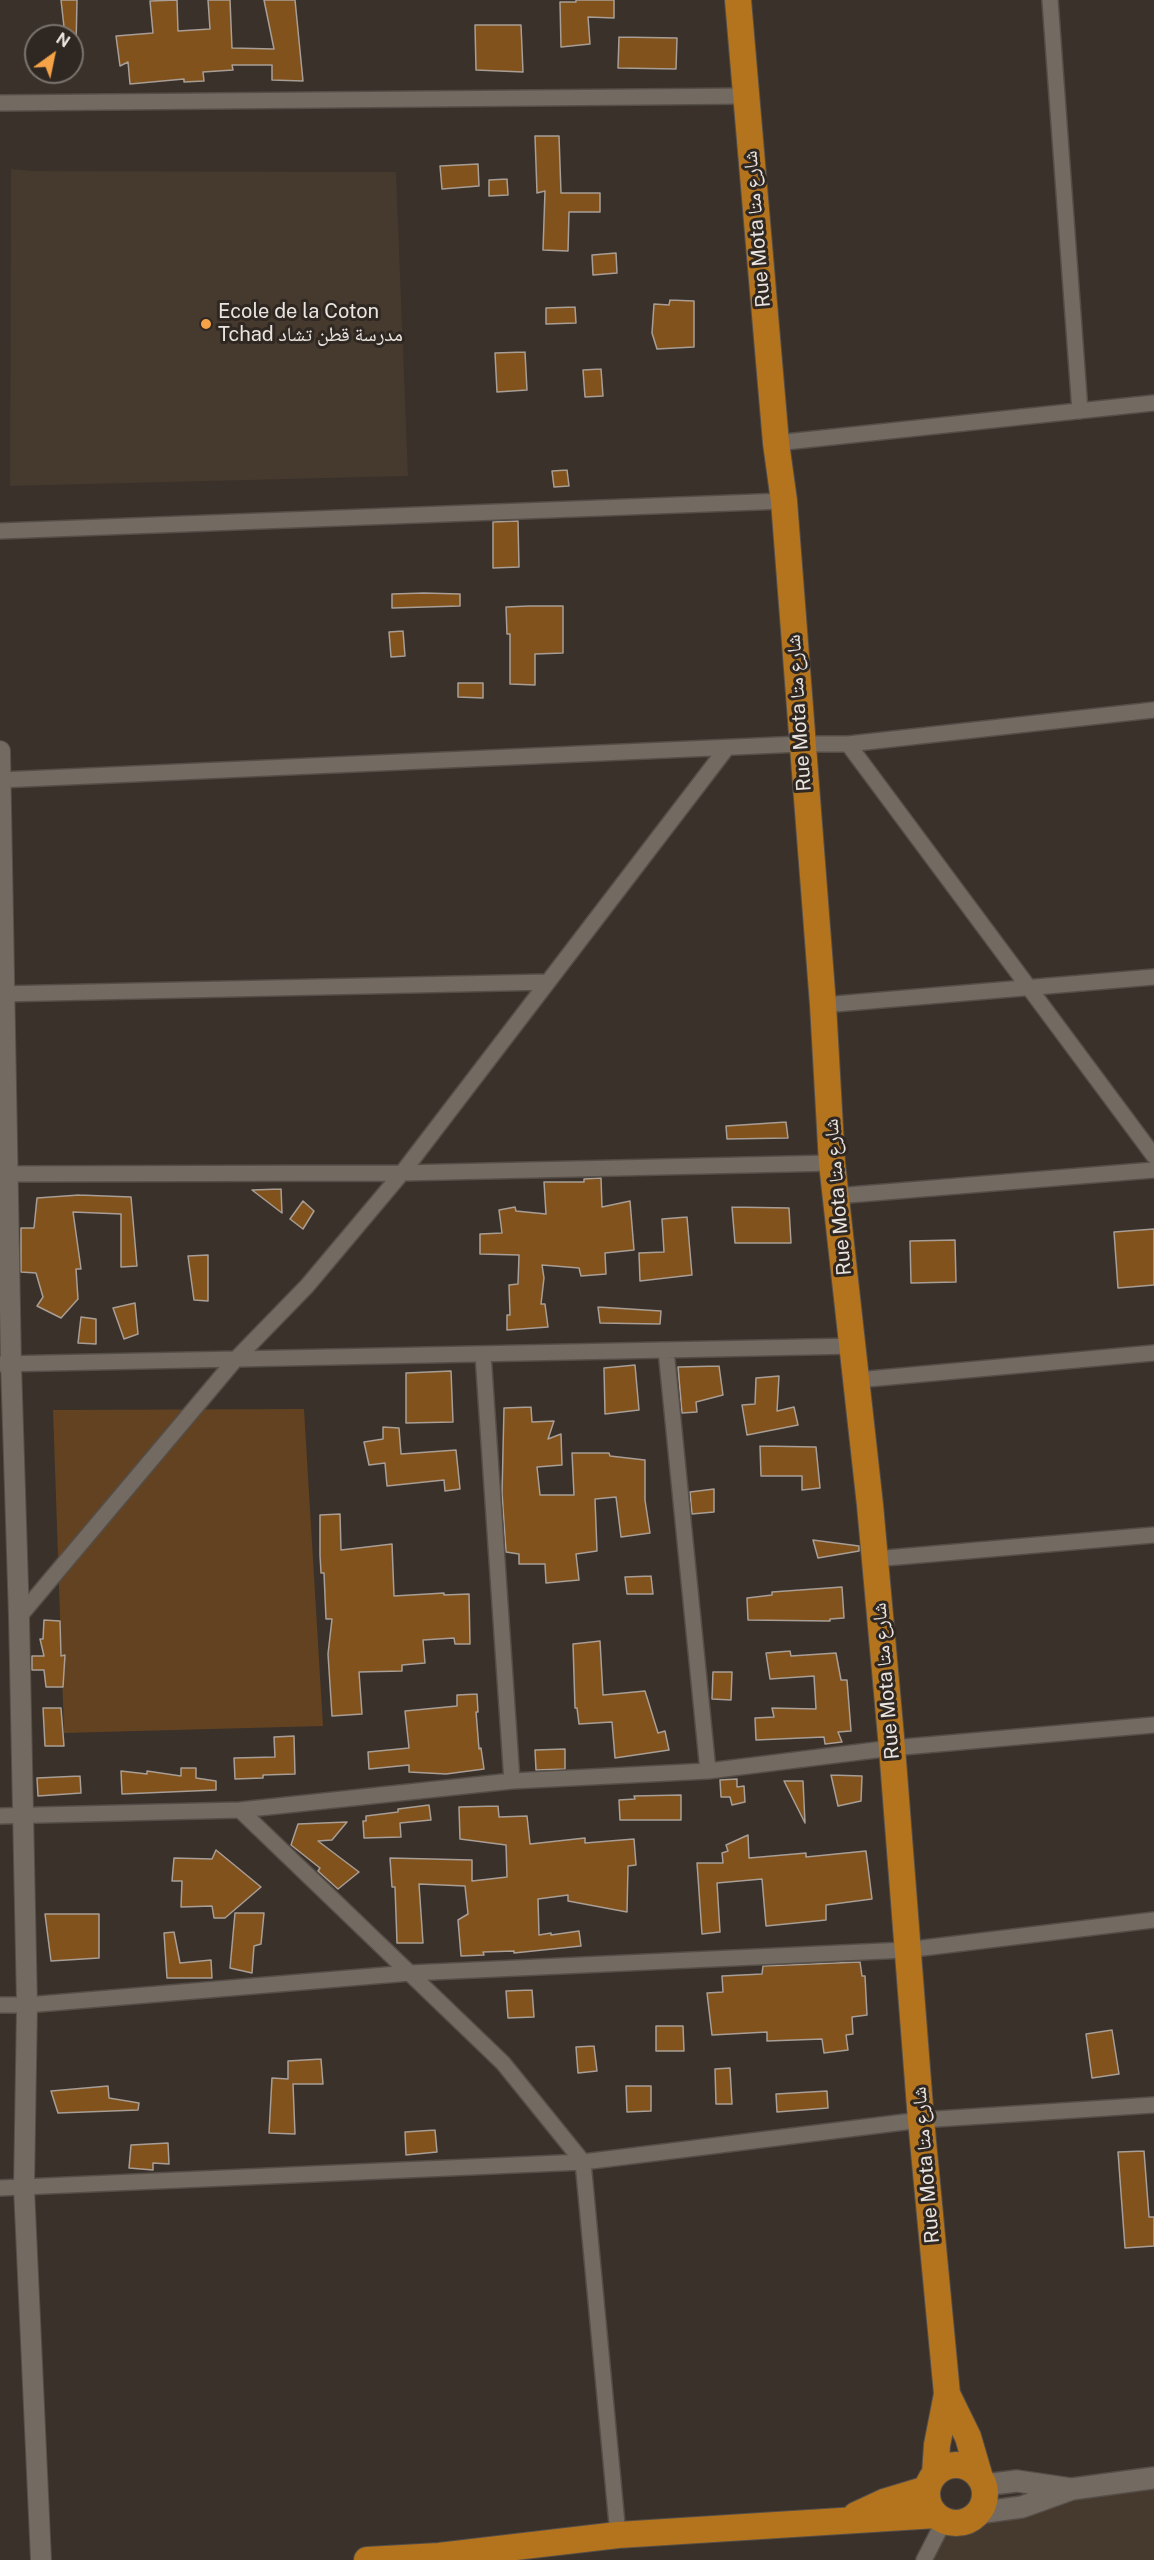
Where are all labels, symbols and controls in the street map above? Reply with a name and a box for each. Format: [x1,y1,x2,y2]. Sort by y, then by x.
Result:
north arrow [24,24,84,84]
text: N [53,29,73,52]
street label: Rue Mota شارع متا [738,150,776,308]
place label: Ecole de la Coton Tchad مدرسة قطن تشاد [218,300,403,347]
marker: Ecole de la Coton Tchad مدرسة قطن تشاد [199,317,213,331]
street label: Rue Mota شارع متا [782,634,816,792]
street label: Rue Mota شارع متا [819,1118,857,1276]
street label: Rue Mota شارع متا [867,1602,905,1760]
street label: Rue Mota شارع متا [907,2086,945,2244]

